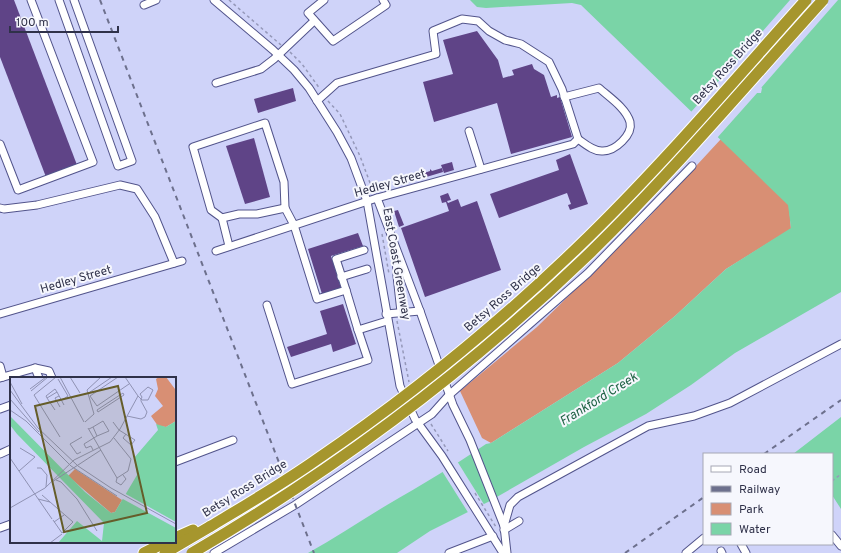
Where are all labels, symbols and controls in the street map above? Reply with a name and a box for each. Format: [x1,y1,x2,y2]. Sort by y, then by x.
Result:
scale bar [10,8,118,34]
text: 100 m [16,15,49,31]
street label: Betsy Ross Bridge [690,26,766,108]
street label: Hedley Street [353,166,427,202]
street label: East Coast Greenway [378,207,414,321]
street label: Betsy Ross Bridge [461,260,545,336]
street label: Hedley Street [39,262,113,298]
water label: Frankford Creek [557,369,641,430]
inset map [10,377,176,543]
legend [703,453,833,545]
street label: Betsy Ross Bridge [200,456,290,522]
text: Road [739,462,767,478]
text: Railway [739,482,780,498]
text: Park [739,502,764,518]
text: Water [739,522,771,538]

